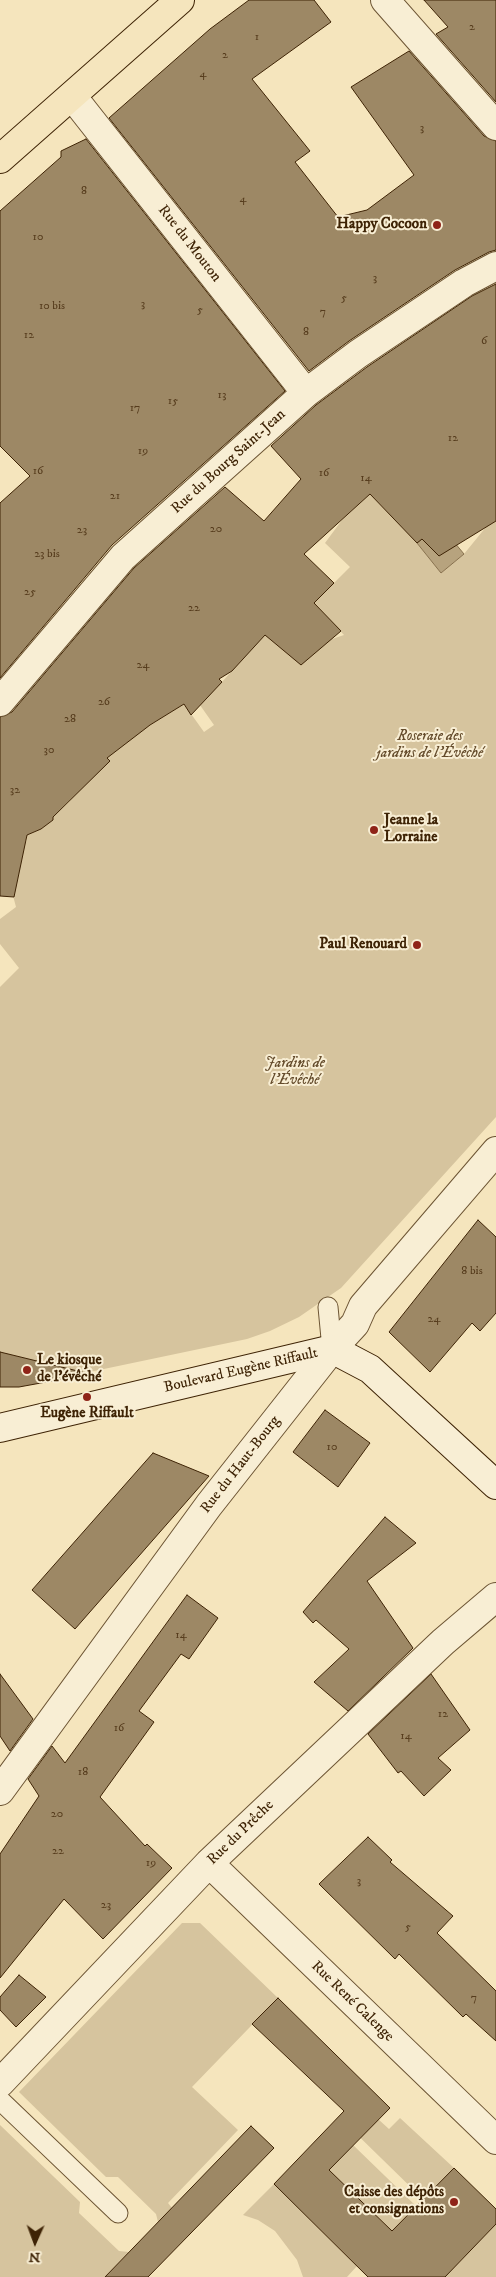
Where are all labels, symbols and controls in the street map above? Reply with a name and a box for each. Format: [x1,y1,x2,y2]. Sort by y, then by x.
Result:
house number: 2 [469,21,475,35]
house number: 1 [255,31,259,45]
house number: 2 [222,49,228,63]
house number: 4 [200,68,206,82]
house number: 3 [420,122,424,136]
house number: 8 [81,185,87,199]
house number: 4 [240,193,246,207]
street label: Rue du Mouton [153,202,225,286]
place label: Happy Cocoon [336,216,427,234]
marker: Happy Cocoon [431,219,443,231]
house number: 10 [33,231,43,245]
house number: 3 [373,272,377,286]
house number: 5 [341,292,347,306]
house number: 3 [141,298,145,312]
house number: 10 bis [39,300,65,314]
house number: 5 [197,304,203,318]
house number: 7 [320,306,326,320]
house number: 8 [303,326,309,340]
house number: 12 [24,329,34,343]
house number: 6 [481,335,487,349]
house number: 13 [218,389,226,403]
house number: 15 [168,395,178,409]
house number: 17 [130,402,140,416]
street label: Rue du Bourg Saint-Jean [168,406,290,518]
house number: 12 [448,432,458,446]
house number: 19 [138,445,148,459]
house number: 16 [33,465,43,479]
house number: 16 [319,467,329,481]
house number: 14 [360,472,372,486]
house number: 21 [110,490,120,504]
house number: 20 [210,523,222,537]
house number: 23 [77,524,87,538]
house number: 23 bis [34,548,60,562]
house number: 25 [24,586,36,600]
house number: 22 [188,602,200,616]
house number: 24 [137,659,149,673]
house number: 26 [98,696,110,710]
house number: 28 [64,713,76,727]
park label: Roseraie des jardins de l’Évêché [377,728,483,763]
house number: 30 [44,744,54,758]
house number: 32 [10,784,20,798]
place label: Jeanne la Lorraine [384,812,438,847]
marker: Jeanne la Lorraine [368,824,380,836]
place label: Paul Renouard [319,936,407,954]
marker: Paul Renouard [411,939,423,951]
park label: Jardins de l’Évêché [265,1055,325,1090]
house number: 8 bis [461,1265,483,1279]
house number: 24 [428,1313,440,1327]
street label: Boulevard Eugène Riffault [162,1345,320,1397]
place label: Le kiosque de l'évêché [37,1352,102,1387]
marker: Le kiosque de l'évêché [21,1364,33,1376]
marker: Eugène Riffault [81,1391,93,1403]
place label: Eugène Riffault [40,1405,134,1423]
street label: Rue du Haut-Bourg [197,1413,285,1517]
house number: 10 [327,1441,337,1455]
house number: 14 [175,1629,187,1643]
house number: 12 [438,1708,448,1722]
house number: 16 [114,1722,124,1736]
house number: 14 [400,1730,412,1744]
house number: 18 [78,1766,88,1780]
street label: Rue du Prêche [204,1797,278,1869]
house number: 20 [51,1808,63,1822]
house number: 22 [52,1845,64,1859]
house number: 19 [146,1857,156,1871]
house number: 3 [357,1875,361,1889]
house number: 23 [101,1899,111,1913]
house number: 5 [405,1921,411,1935]
street label: Rue René Calenge [307,1958,397,2046]
house number: 7 [471,1992,477,2006]
place label: Caisse des dépôts et consignations [344,2184,444,2219]
marker: Caisse des dépôts et consignations [448,2196,460,2208]
north arrow [10,2217,60,2267]
text: N [28,2248,41,2266]

